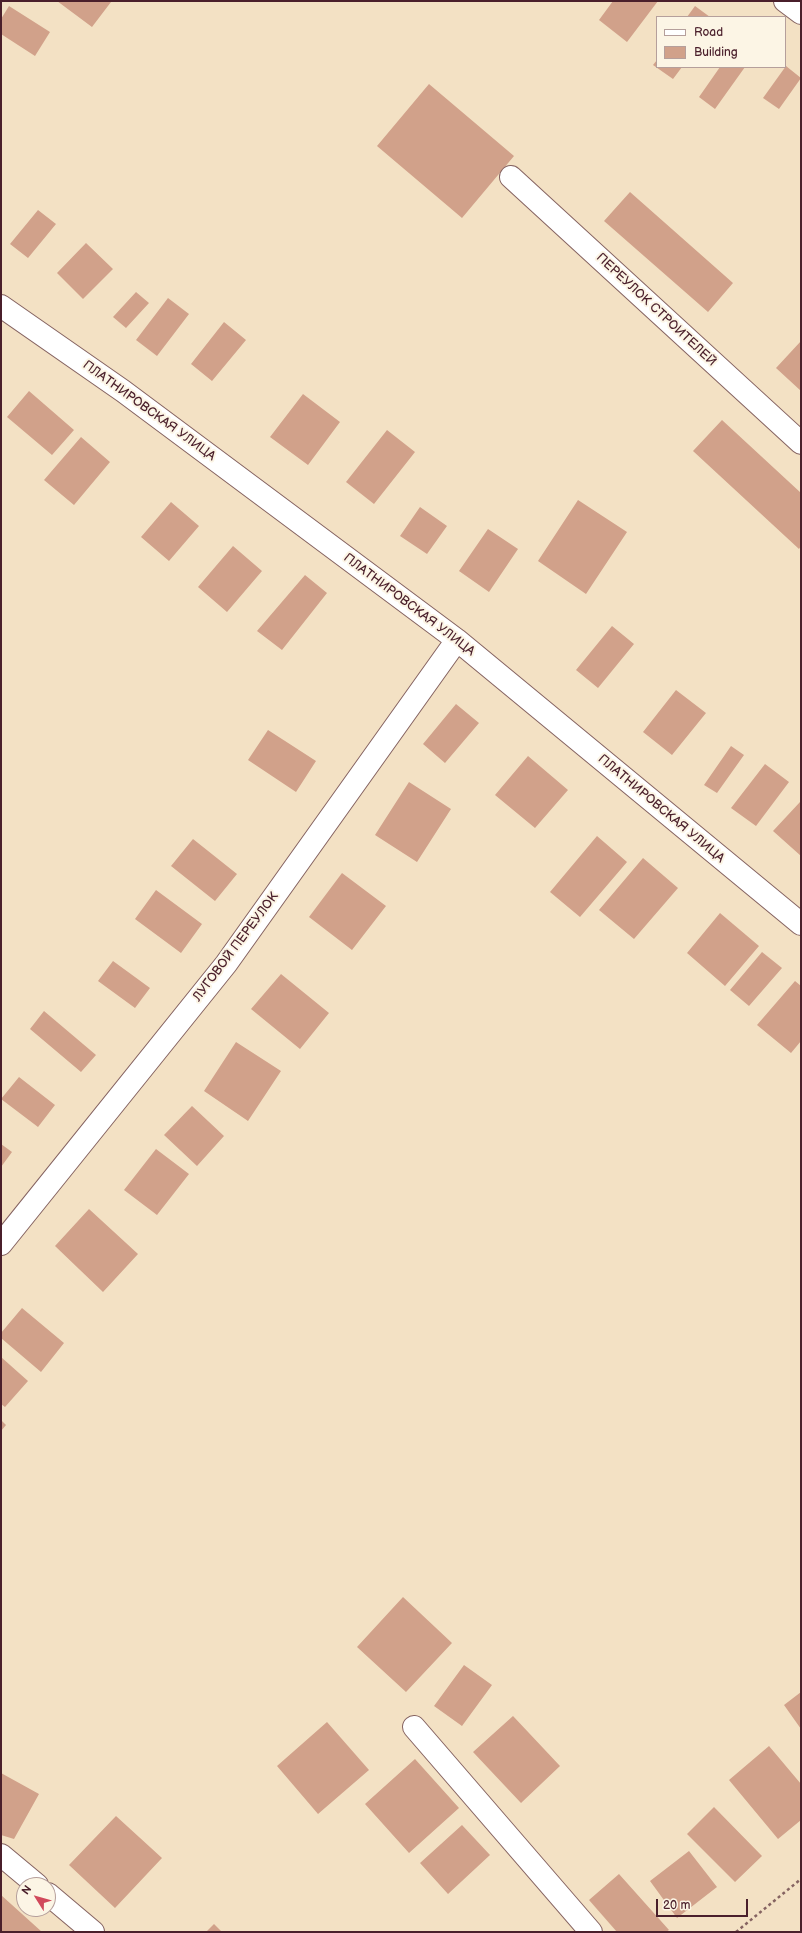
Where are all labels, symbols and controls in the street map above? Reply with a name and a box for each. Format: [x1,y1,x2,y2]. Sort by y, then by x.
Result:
legend [656,16,786,68]
text: Road [694,25,723,40]
text: Building [694,45,738,60]
street label: ПЕРЕУЛОК СТРОИТЕЛЕЙ [593,250,719,370]
street label: ПЛАТНИРОВСКАЯ УЛИЦА [80,358,218,464]
street label: ПЛАТНИРОВСКАЯ УЛИЦА [340,550,478,660]
street label: ПЛАТНИРОВСКАЯ УЛИЦА [595,751,727,867]
street label: ЛУГОВОЙ ПЕРЕУЛОК [190,889,282,1005]
north arrow [16,1877,56,1917]
text: N [19,1883,34,1897]
scale bar [658,1891,750,1917]
text: 20 m [663,1898,690,1913]

